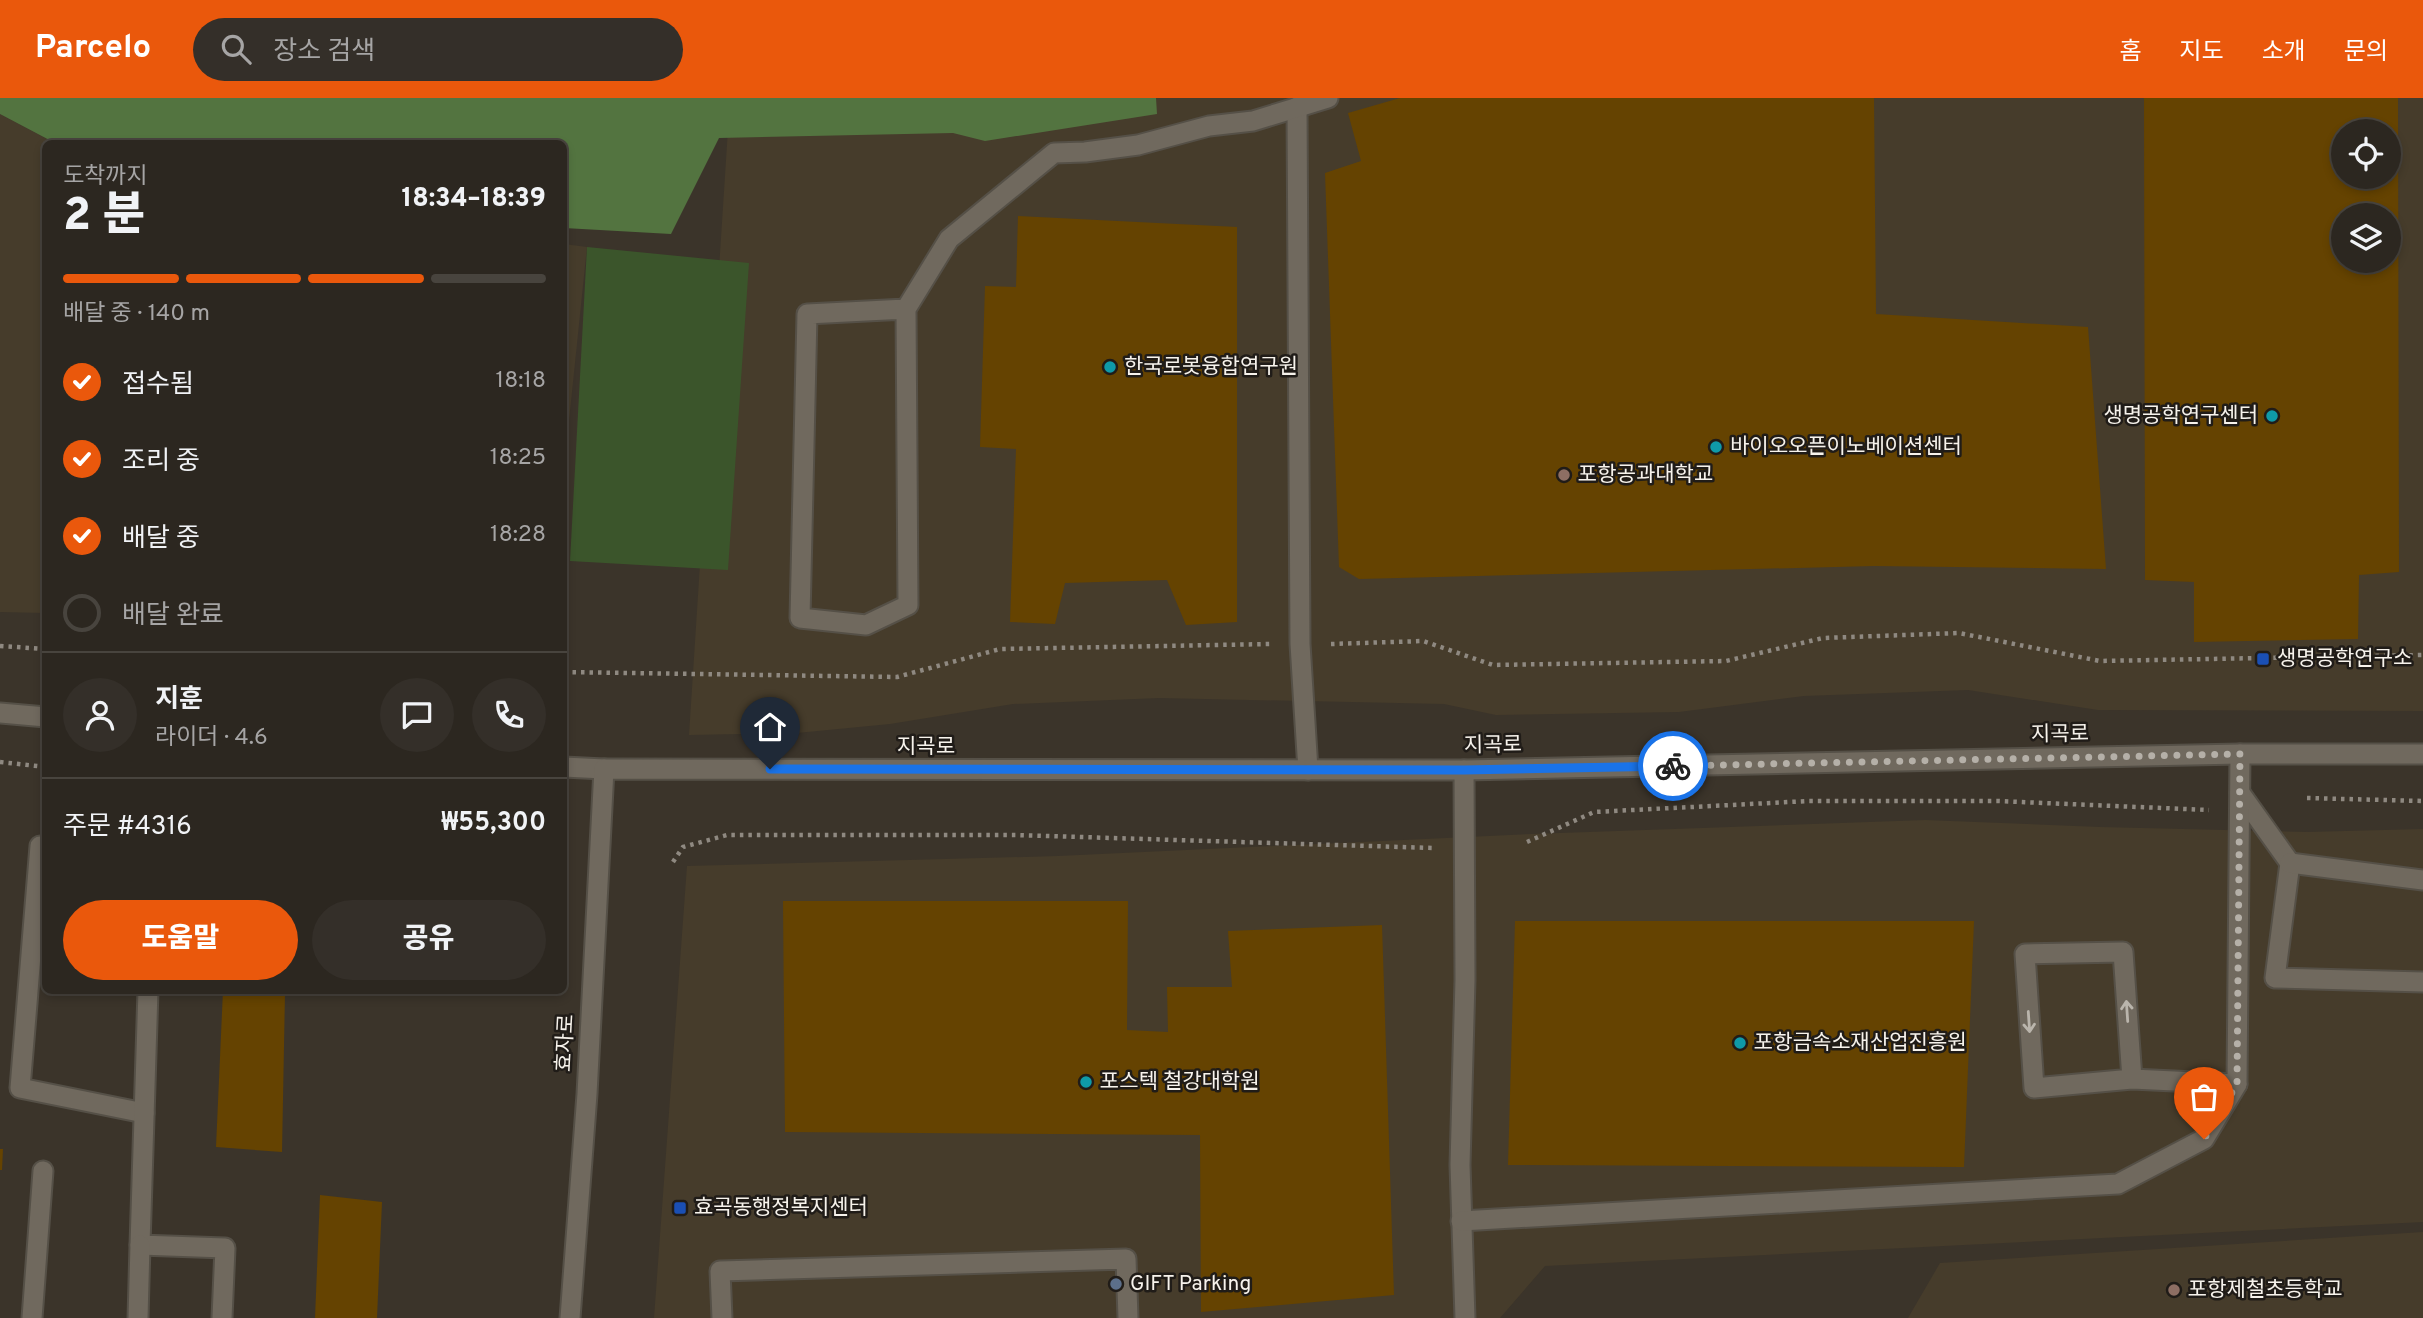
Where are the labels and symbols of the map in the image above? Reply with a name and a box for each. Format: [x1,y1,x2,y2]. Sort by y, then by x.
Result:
place label: 한국로봇융합연구원 [1124,354,1298,381]
marker: 한국로봇융합연구원 [1102,359,1118,375]
place label: 생명공학연구센터 [2103,403,2258,430]
marker: 생명공학연구센터 [2264,408,2280,424]
place label: 바이오오픈이노베이션센터 [1730,434,1962,461]
marker: 바이오오픈이노베이션센터 [1708,439,1724,455]
place label: 포항공과대학교 [1578,462,1713,489]
marker: 포항공과대학교 [1556,467,1572,483]
place label: 생명공학연구소 [2277,646,2412,673]
marker: 생명공학연구소 [2255,651,2271,667]
pin [740,697,800,769]
street label: 지곡로 [2031,721,2089,749]
courier [1638,731,1708,801]
street label: 지곡로 [1464,732,1522,760]
street label: 지곡로 [897,734,955,761]
one-way arrow [2120,1000,2133,1023]
one-way arrow [2023,1010,2036,1033]
street label: 효자로 [551,1013,581,1073]
place label: 포항금속소재산업진흥원 [1754,1030,1967,1057]
marker: 포항금속소재산업진흥원 [1732,1035,1748,1051]
pin [2174,1067,2234,1139]
place label: 포스텍 철강대학원 [1100,1069,1260,1096]
marker: 포스텍 철강대학원 [1078,1074,1094,1090]
place label: 효곡동행정복지센터 [694,1195,868,1222]
marker: 효곡동행정복지센터 [672,1200,688,1216]
place label: GIFT Parking [1130,1271,1251,1298]
marker: GIFT Parking [1108,1276,1124,1292]
place label: 포항제철초등학교 [2188,1277,2343,1304]
marker: 포항제철초등학교 [2166,1282,2182,1298]

